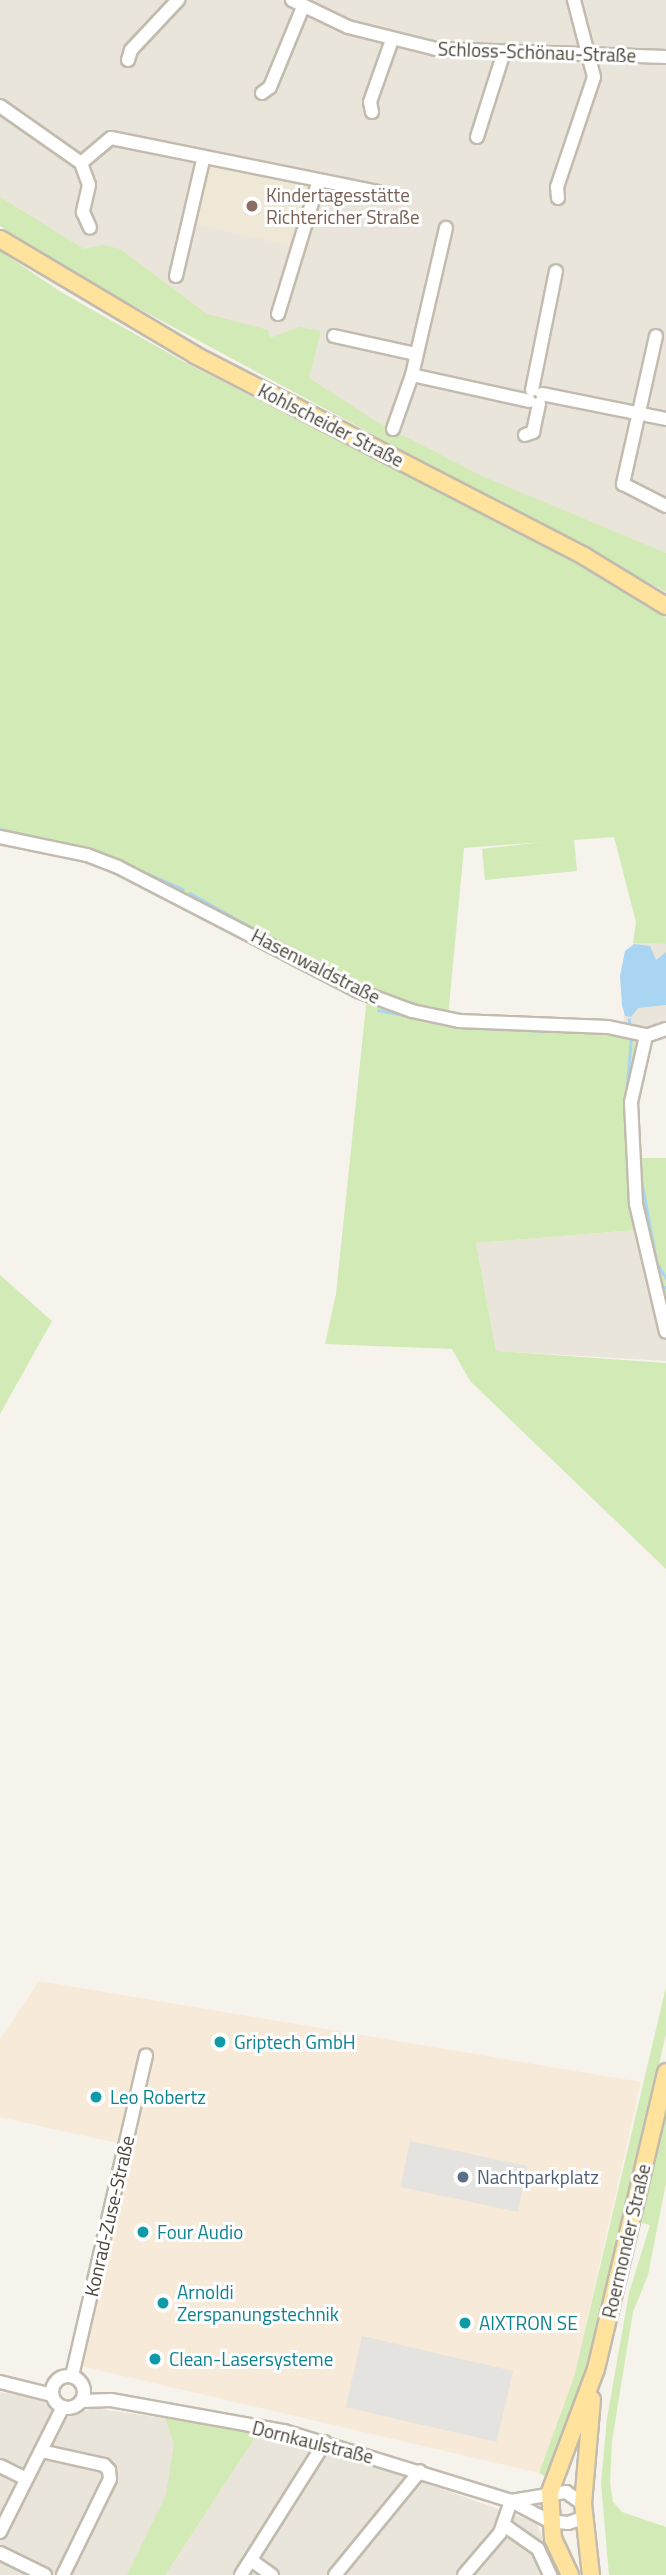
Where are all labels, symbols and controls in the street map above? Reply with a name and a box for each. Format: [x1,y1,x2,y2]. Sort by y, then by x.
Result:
street label: Schloss-Schönau-Straße [438,37,636,67]
place label: Kindertagesstätte Richtericher Straße [266,184,420,228]
marker: Kindertagesstätte Richtericher Straße [244,198,260,214]
street label: Kohlscheider Straße [255,379,407,471]
street label: Hasenwaldstraße [248,924,384,1008]
place label: Griptech GmbH [234,2031,356,2053]
marker: Griptech GmbH [212,2034,228,2050]
place label: Leo Robertz [110,2086,206,2108]
marker: Leo Robertz [88,2089,104,2105]
street label: Konrad-Zuse-Straße [79,2133,139,2299]
street label: Roermonder Straße [597,2162,655,2320]
place label: Nachtparkplatz [477,2166,599,2188]
marker: Nachtparkplatz [455,2169,471,2185]
place label: Four Audio [157,2221,243,2243]
marker: Four Audio [135,2224,151,2240]
place label: Arnoldi Zerspanungstechnik [177,2281,339,2325]
marker: Arnoldi Zerspanungstechnik [155,2295,171,2311]
place label: AIXTRON SE [479,2312,578,2334]
marker: AIXTRON SE [457,2315,473,2331]
place label: Clean-Lasersysteme [169,2348,333,2370]
marker: Clean-Lasersysteme [147,2351,163,2367]
street label: Dornkaulstraße [250,2416,376,2468]

